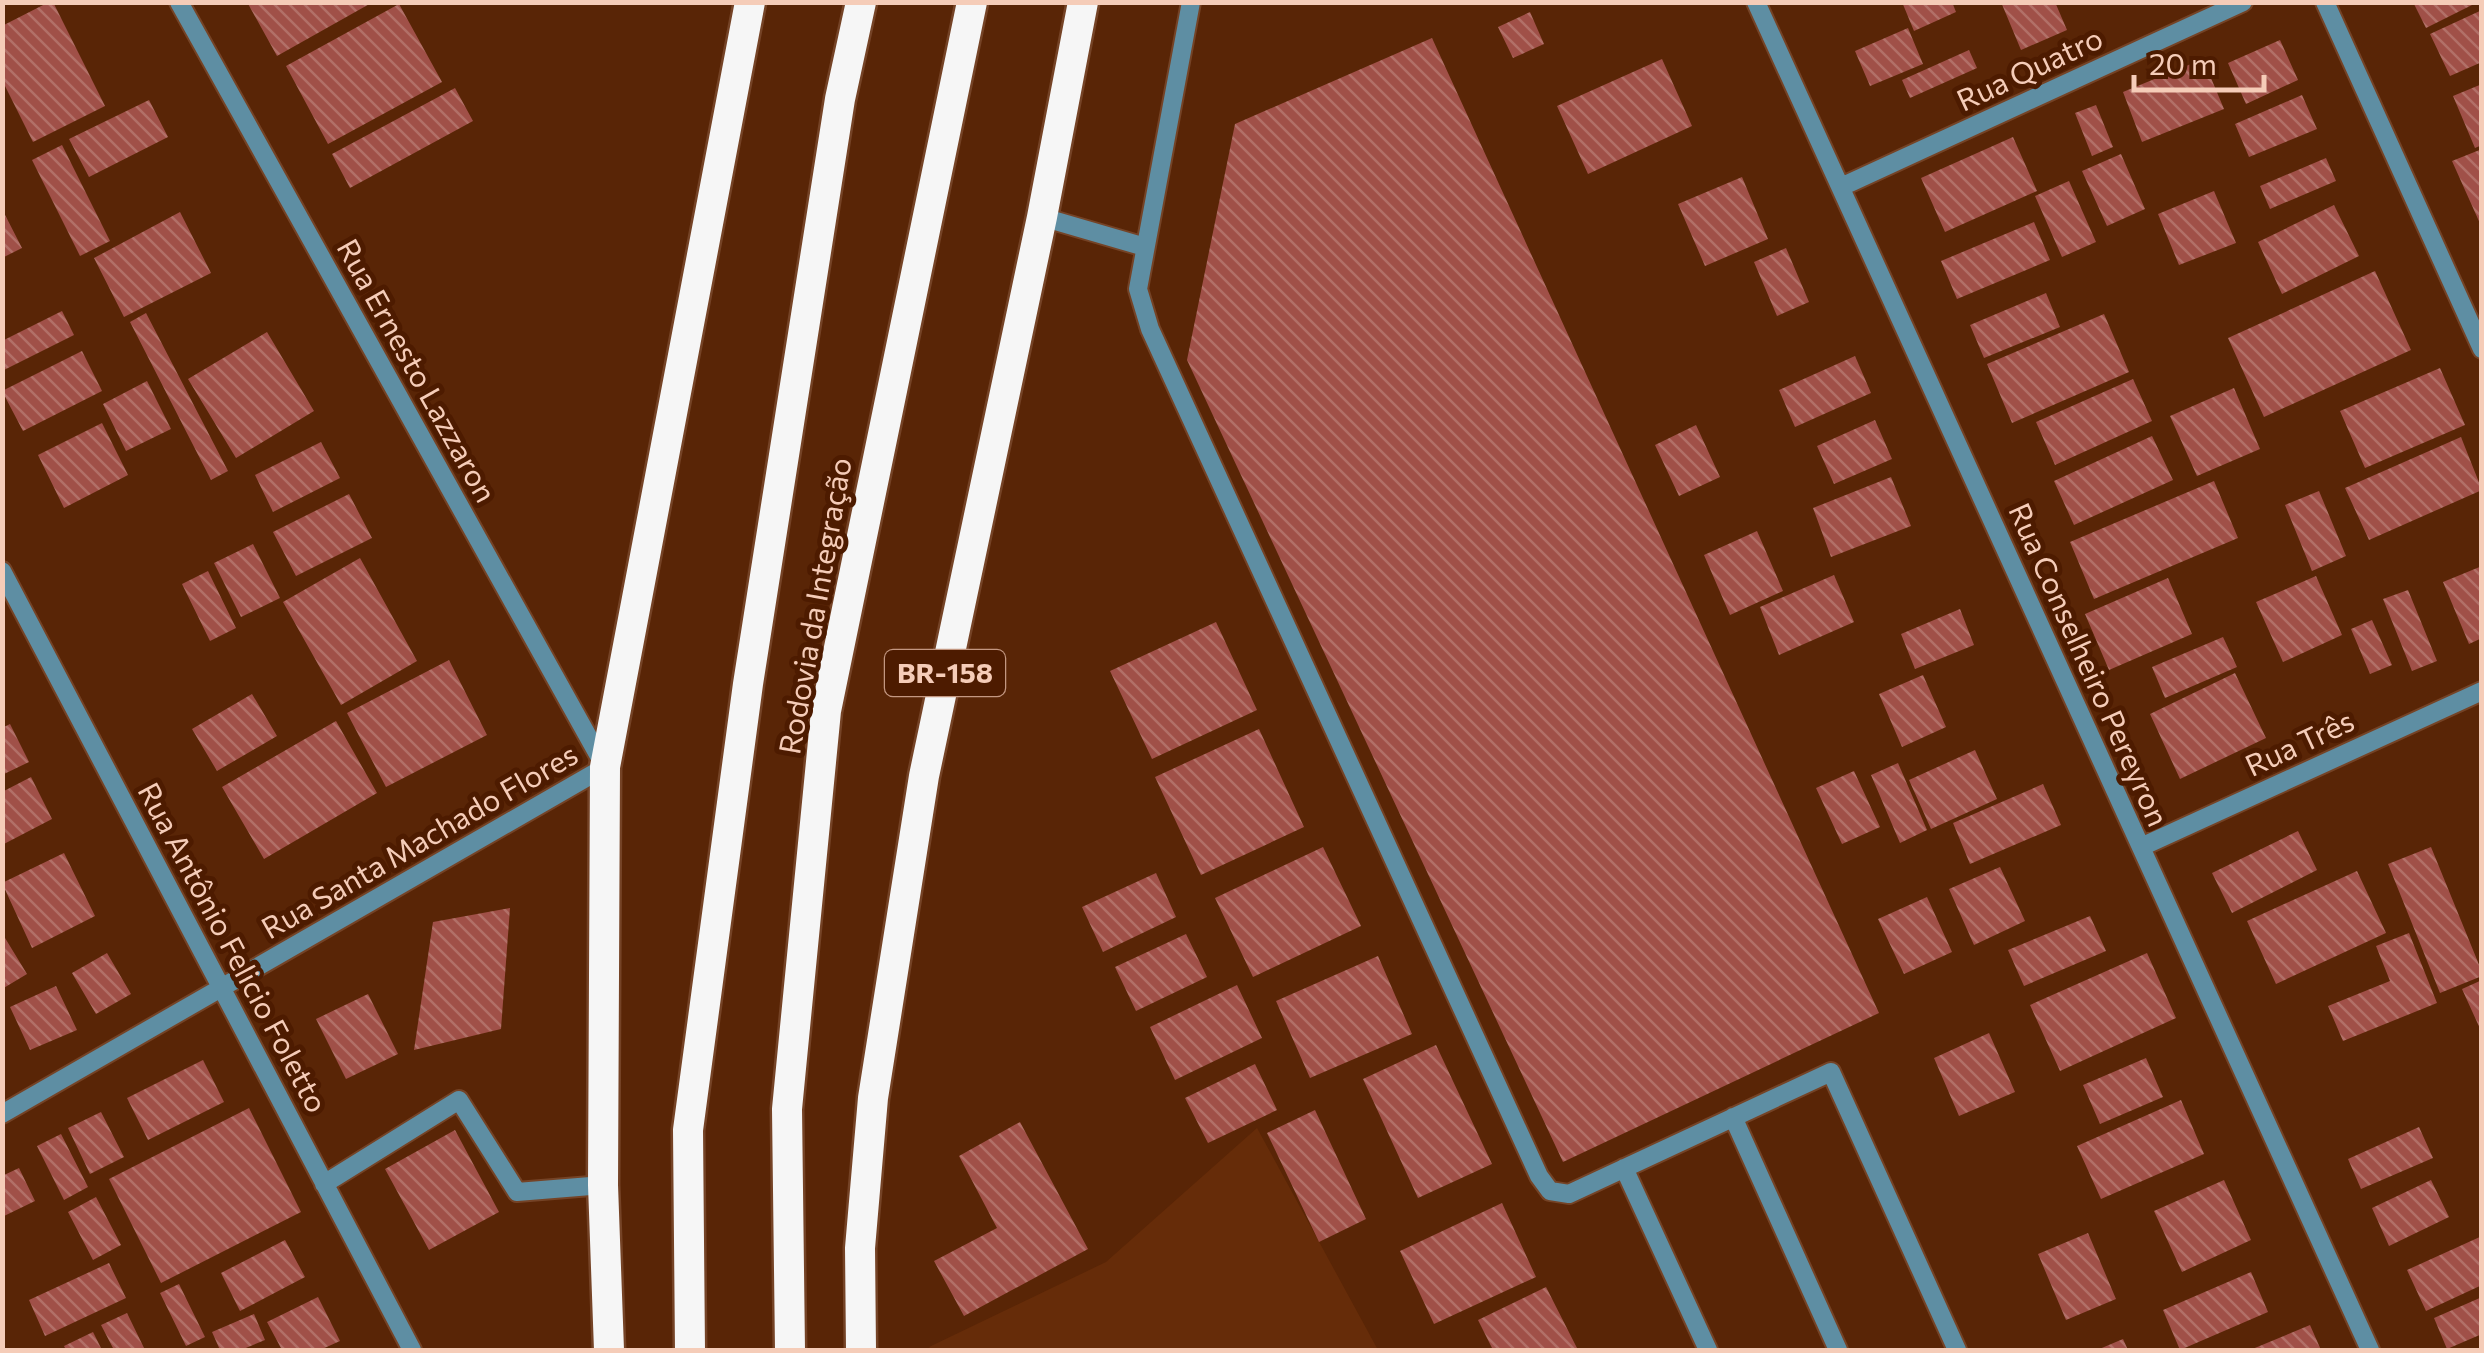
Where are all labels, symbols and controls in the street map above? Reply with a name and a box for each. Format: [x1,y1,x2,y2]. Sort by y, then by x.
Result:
street label: Rua Quatro [1950,18,2108,118]
scale bar [2134,30,2264,92]
text: 20 m [2149,44,2217,81]
street label: Rua Ernesto Lazzaron [330,232,506,508]
street label: Rodovia da Integração [769,454,858,757]
street label: Rua Conselheiro Pereyron [2002,497,2178,831]
road number: BR-158 [885,650,1005,696]
street label: Rua Três [2239,700,2359,783]
street label: Rua Santa Machado Flores [254,734,583,946]
street label: Rua Antônio Felicio Foletto [131,775,337,1118]

